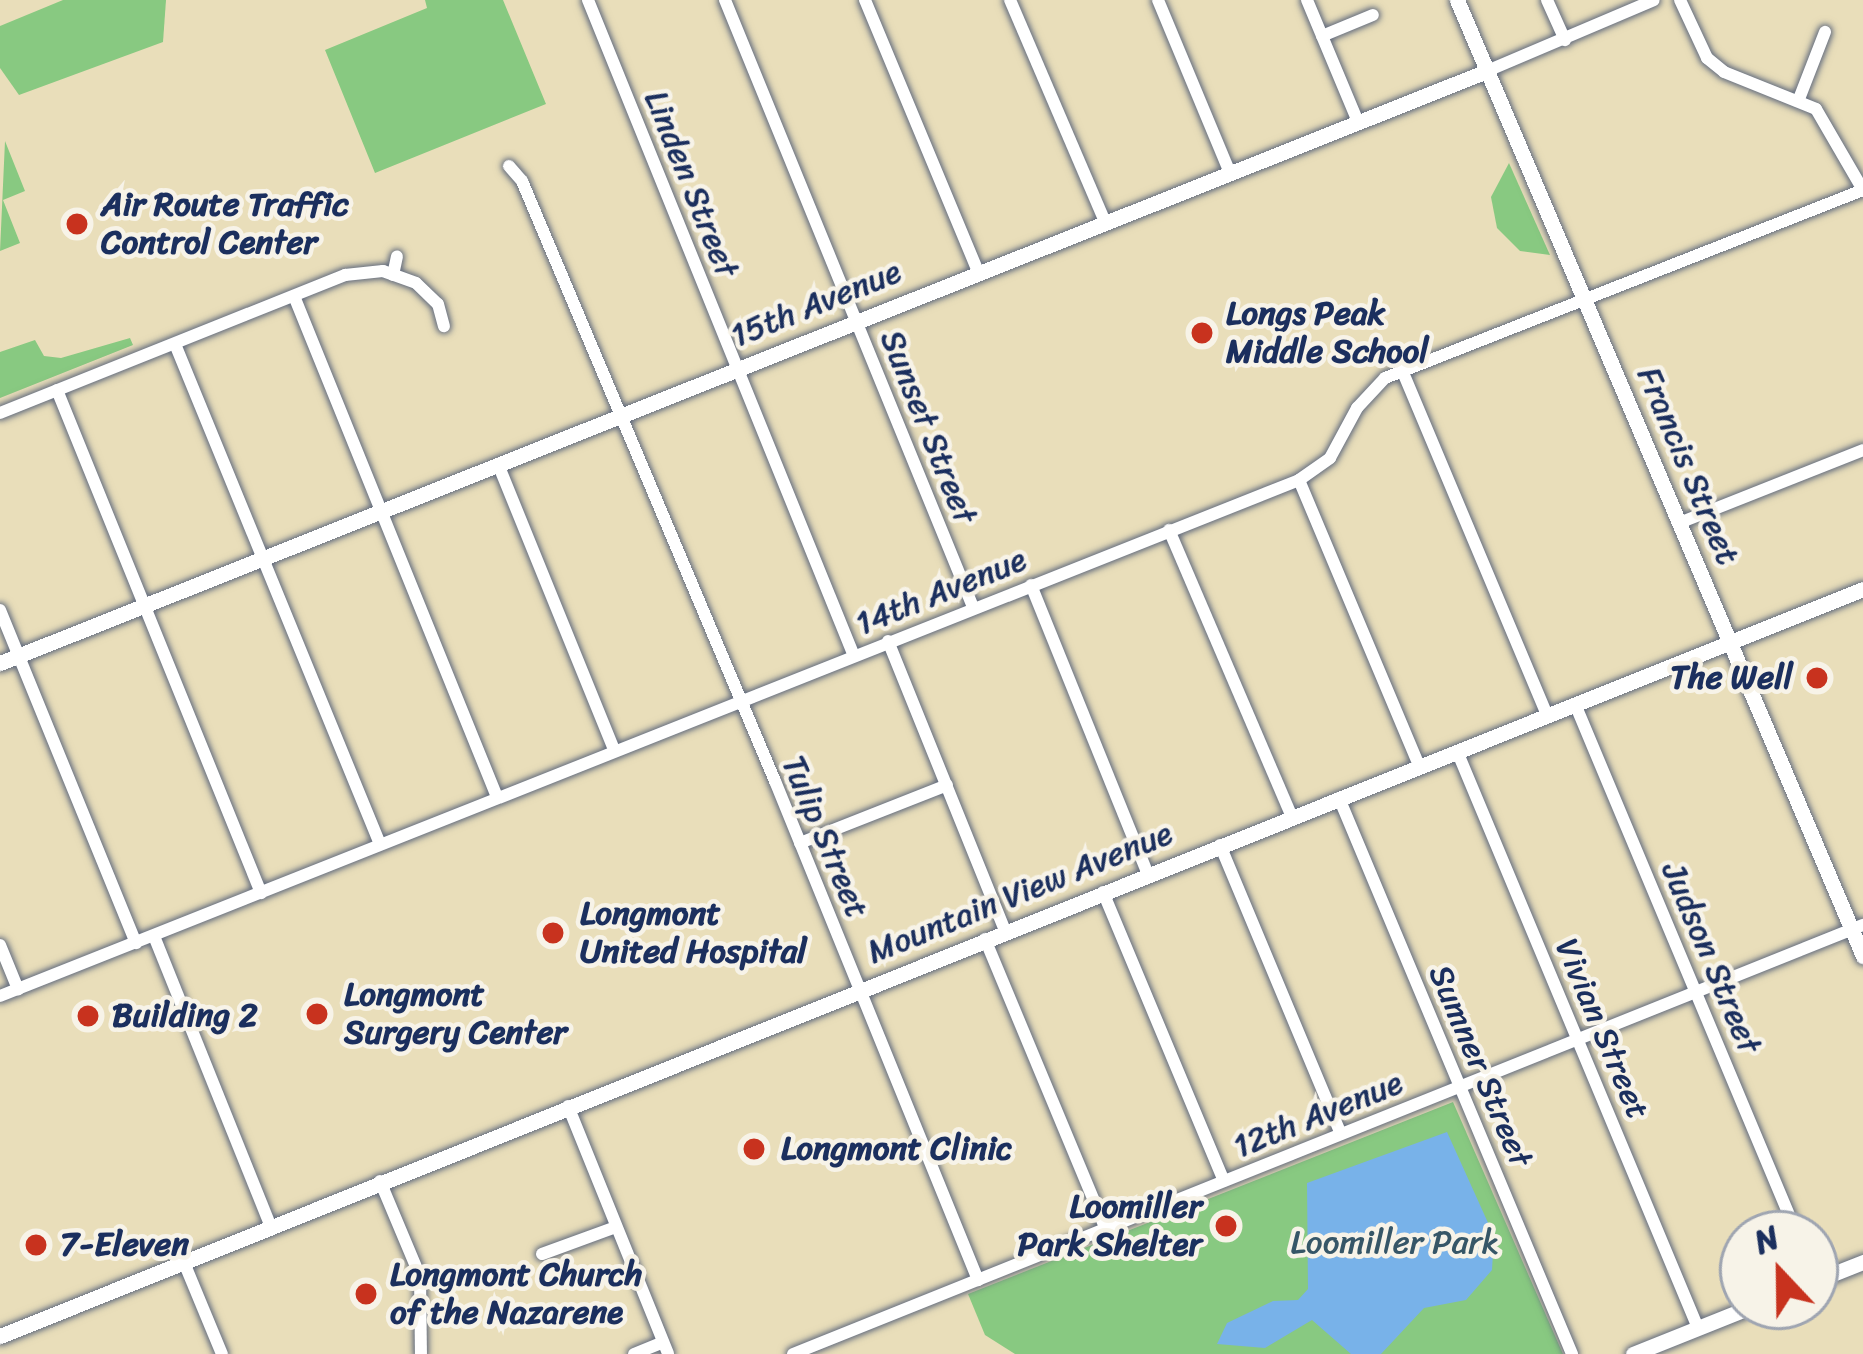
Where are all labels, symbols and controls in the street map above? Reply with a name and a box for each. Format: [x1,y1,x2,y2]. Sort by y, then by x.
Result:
street label: Linden Street [635,84,747,284]
place label: Air Route Traffic Control Center [101,185,348,263]
marker: Air Route Traffic Control Center [64,211,90,237]
street label: 15th Avenue [725,252,907,356]
place label: Longs Peak Middle School [1226,294,1429,372]
marker: Longs Peak Middle School [1189,320,1215,346]
street label: Sunset Street [871,324,985,530]
street label: Francis Street [1629,361,1747,571]
street label: 14th Avenue [850,540,1032,644]
place label: The Well [1671,658,1793,698]
marker: The Well [1804,665,1830,691]
street label: Tulip Street [773,749,877,925]
street label: Mountain View Avenue [860,813,1180,973]
street label: Judson Street [1653,856,1769,1060]
place label: Longmont United Hospital [580,894,807,972]
marker: Longmont United Hospital [537,917,569,949]
street label: Vivian Street [1546,933,1658,1125]
street label: Sumner Street [1419,959,1541,1173]
place label: Longmont Surgery Center [344,975,569,1053]
place label: Building 2 [112,996,258,1036]
marker: Longmont Surgery Center [301,998,333,1030]
marker: Building 2 [75,1003,101,1029]
street label: 12th Avenue [1228,1063,1408,1167]
place label: Longmont Clinic [781,1129,1013,1169]
marker: Longmont Clinic [738,1133,770,1165]
place label: Loomiller Park Shelter [1018,1187,1202,1265]
text: N [1745,1208,1788,1271]
north arrow [1719,1210,1839,1330]
marker: Loomiller Park Shelter [1213,1213,1239,1239]
park label: Loomiller Park [1291,1223,1499,1263]
place label: 7-Eleven [60,1225,189,1265]
marker: 7-Eleven [23,1232,49,1258]
place label: Longmont Church of the Nazarene [390,1255,642,1333]
marker: Longmont Church of the Nazarene [353,1281,379,1307]

